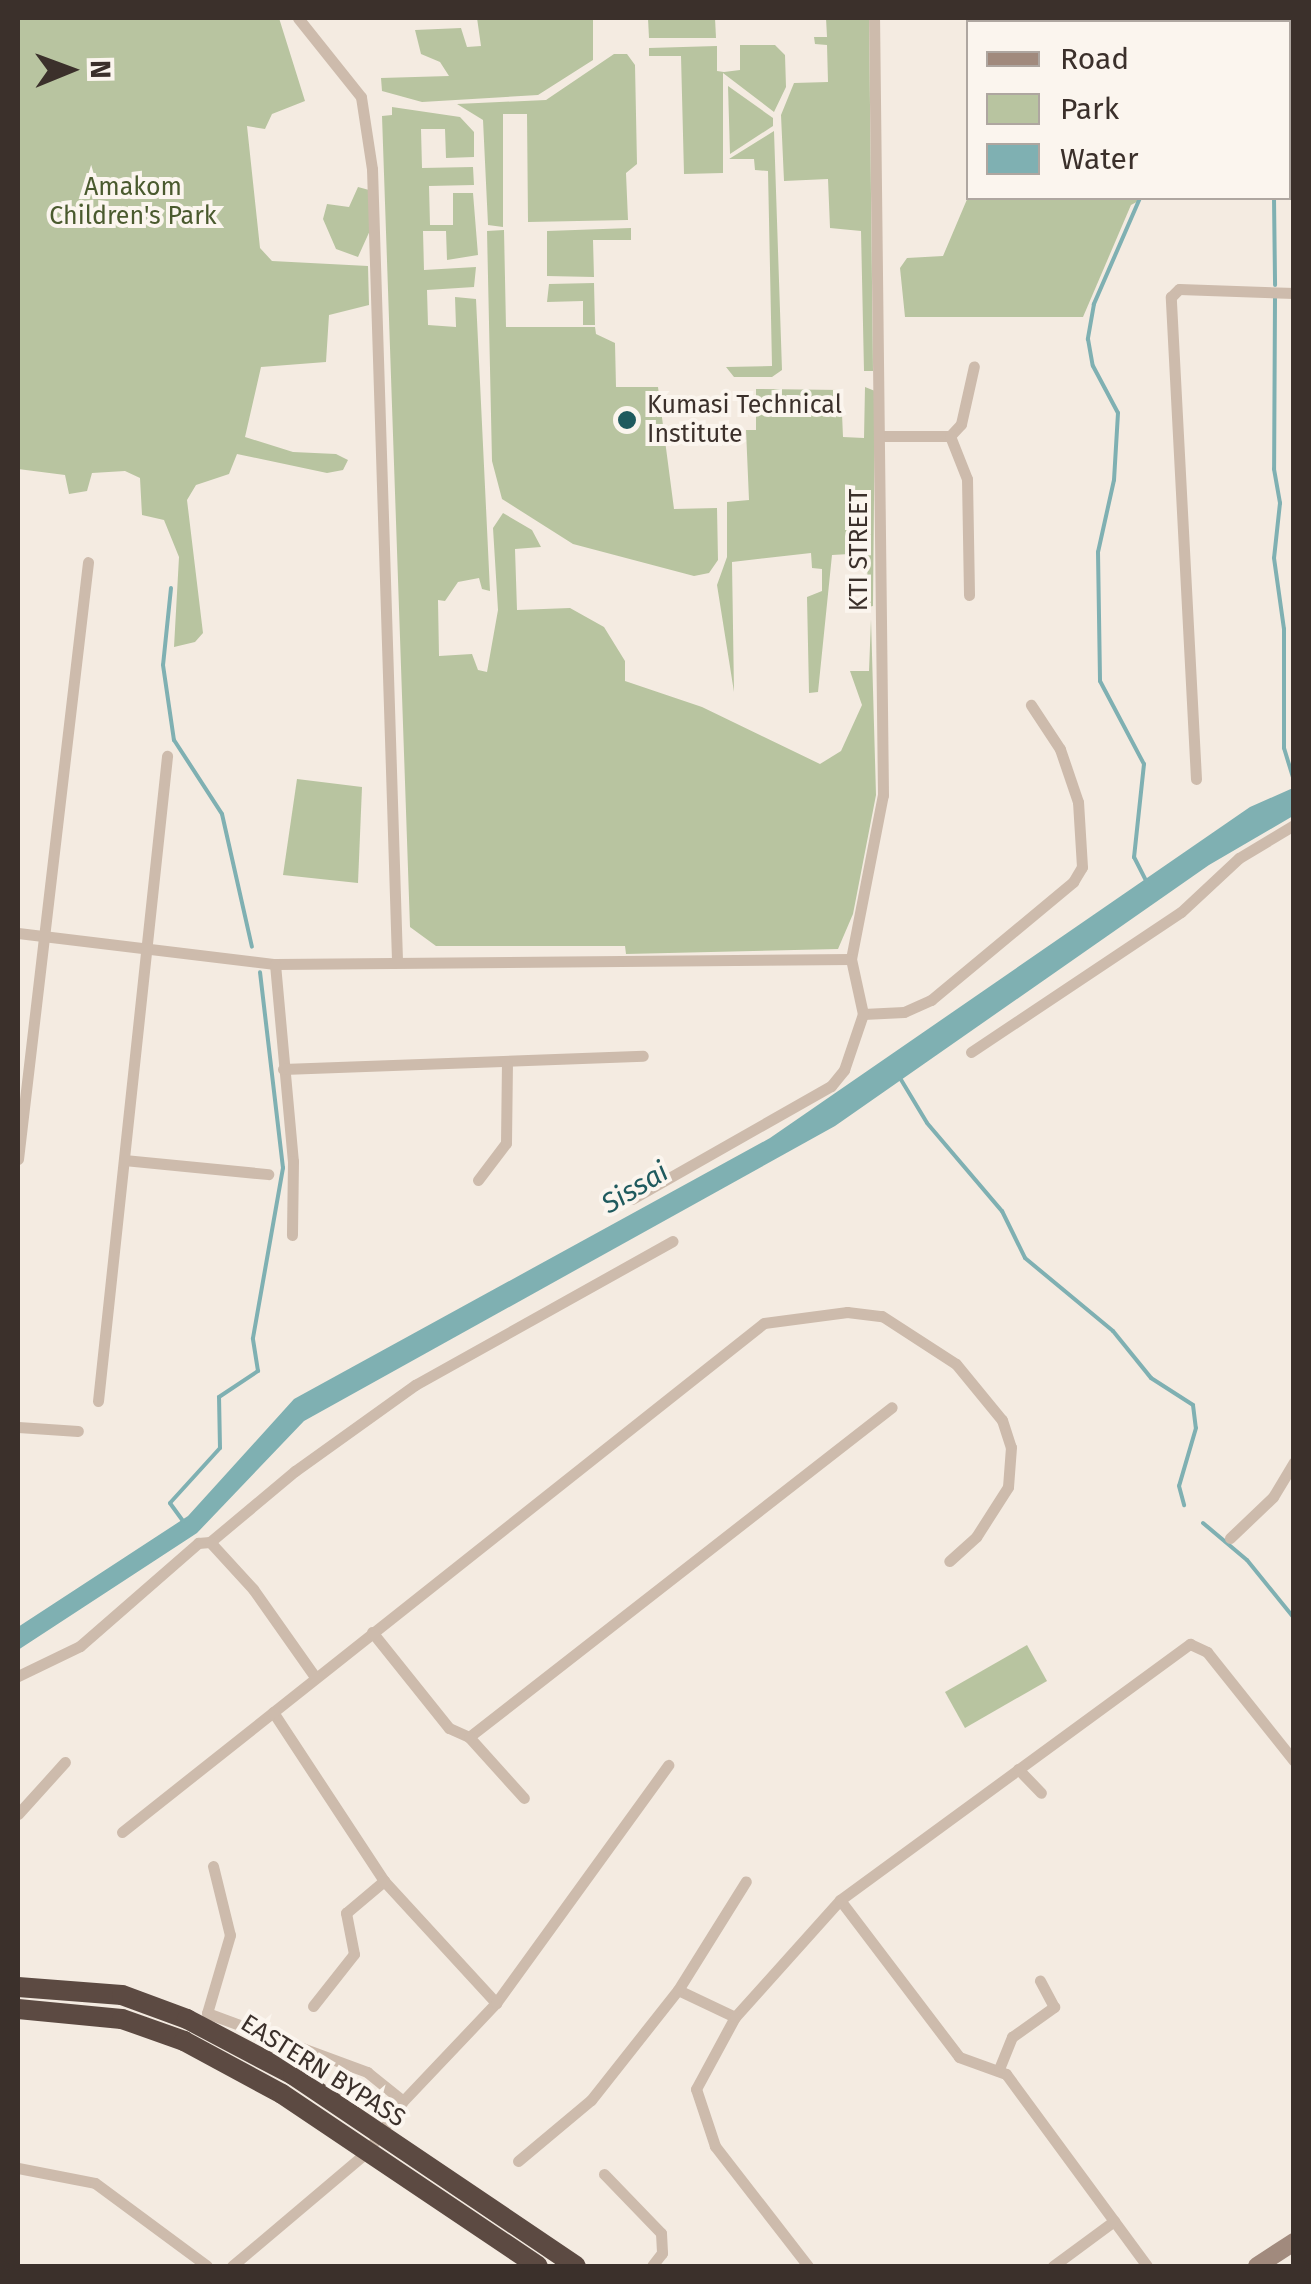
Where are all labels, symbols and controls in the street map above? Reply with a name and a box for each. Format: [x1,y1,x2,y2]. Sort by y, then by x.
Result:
north arrow [20,20,120,120]
legend [966,20,1291,200]
text: Road [1060,41,1129,77]
text: N [84,60,117,79]
text: Park [1060,91,1119,127]
text: Water [1060,141,1139,177]
park label: Amakom Children's Park [49,173,217,232]
place label: Kumasi Technical Institute [647,391,842,450]
marker: Kumasi Technical Institute [616,409,638,431]
street label: KTI STREET [844,489,874,611]
water label: Sissai [595,1155,675,1221]
street label: EASTERN BYPASS [235,2008,411,2134]

